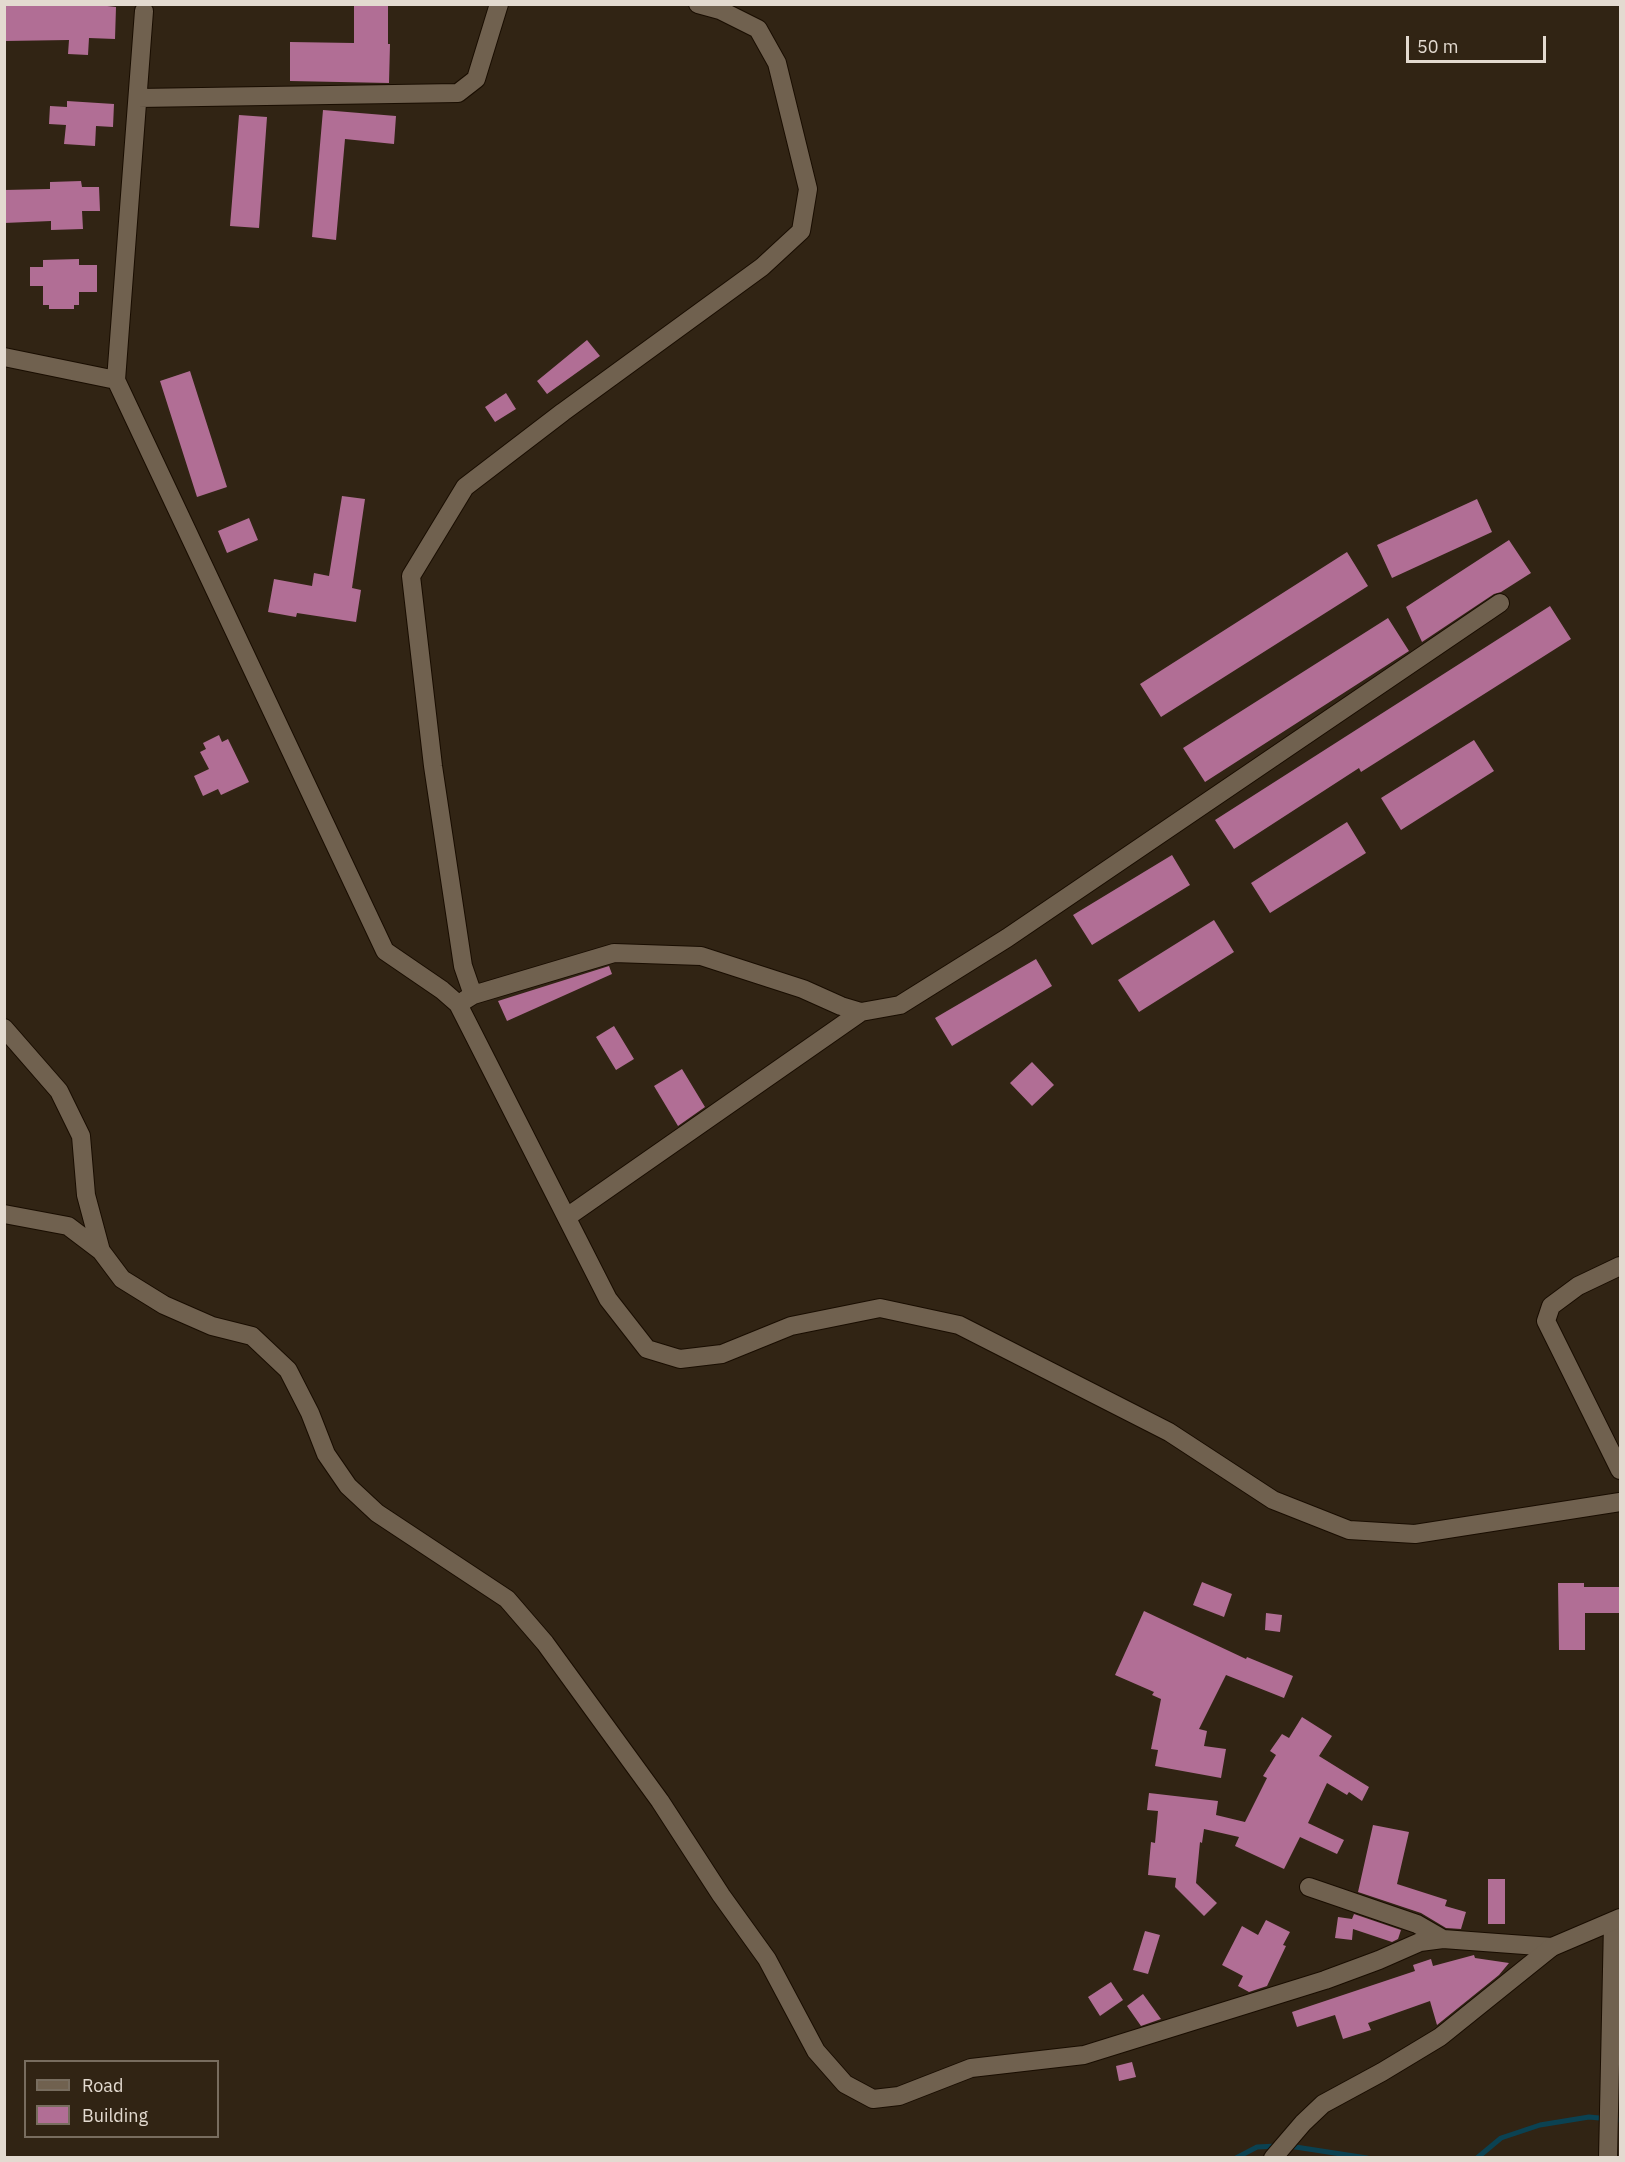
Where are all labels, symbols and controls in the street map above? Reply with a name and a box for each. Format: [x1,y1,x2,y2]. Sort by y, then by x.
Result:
scale bar [1409,24,1548,62]
text: 50 m [1417,35,1459,58]
legend [24,2060,219,2138]
text: Road [82,2074,123,2097]
text: Building [82,2104,148,2127]

